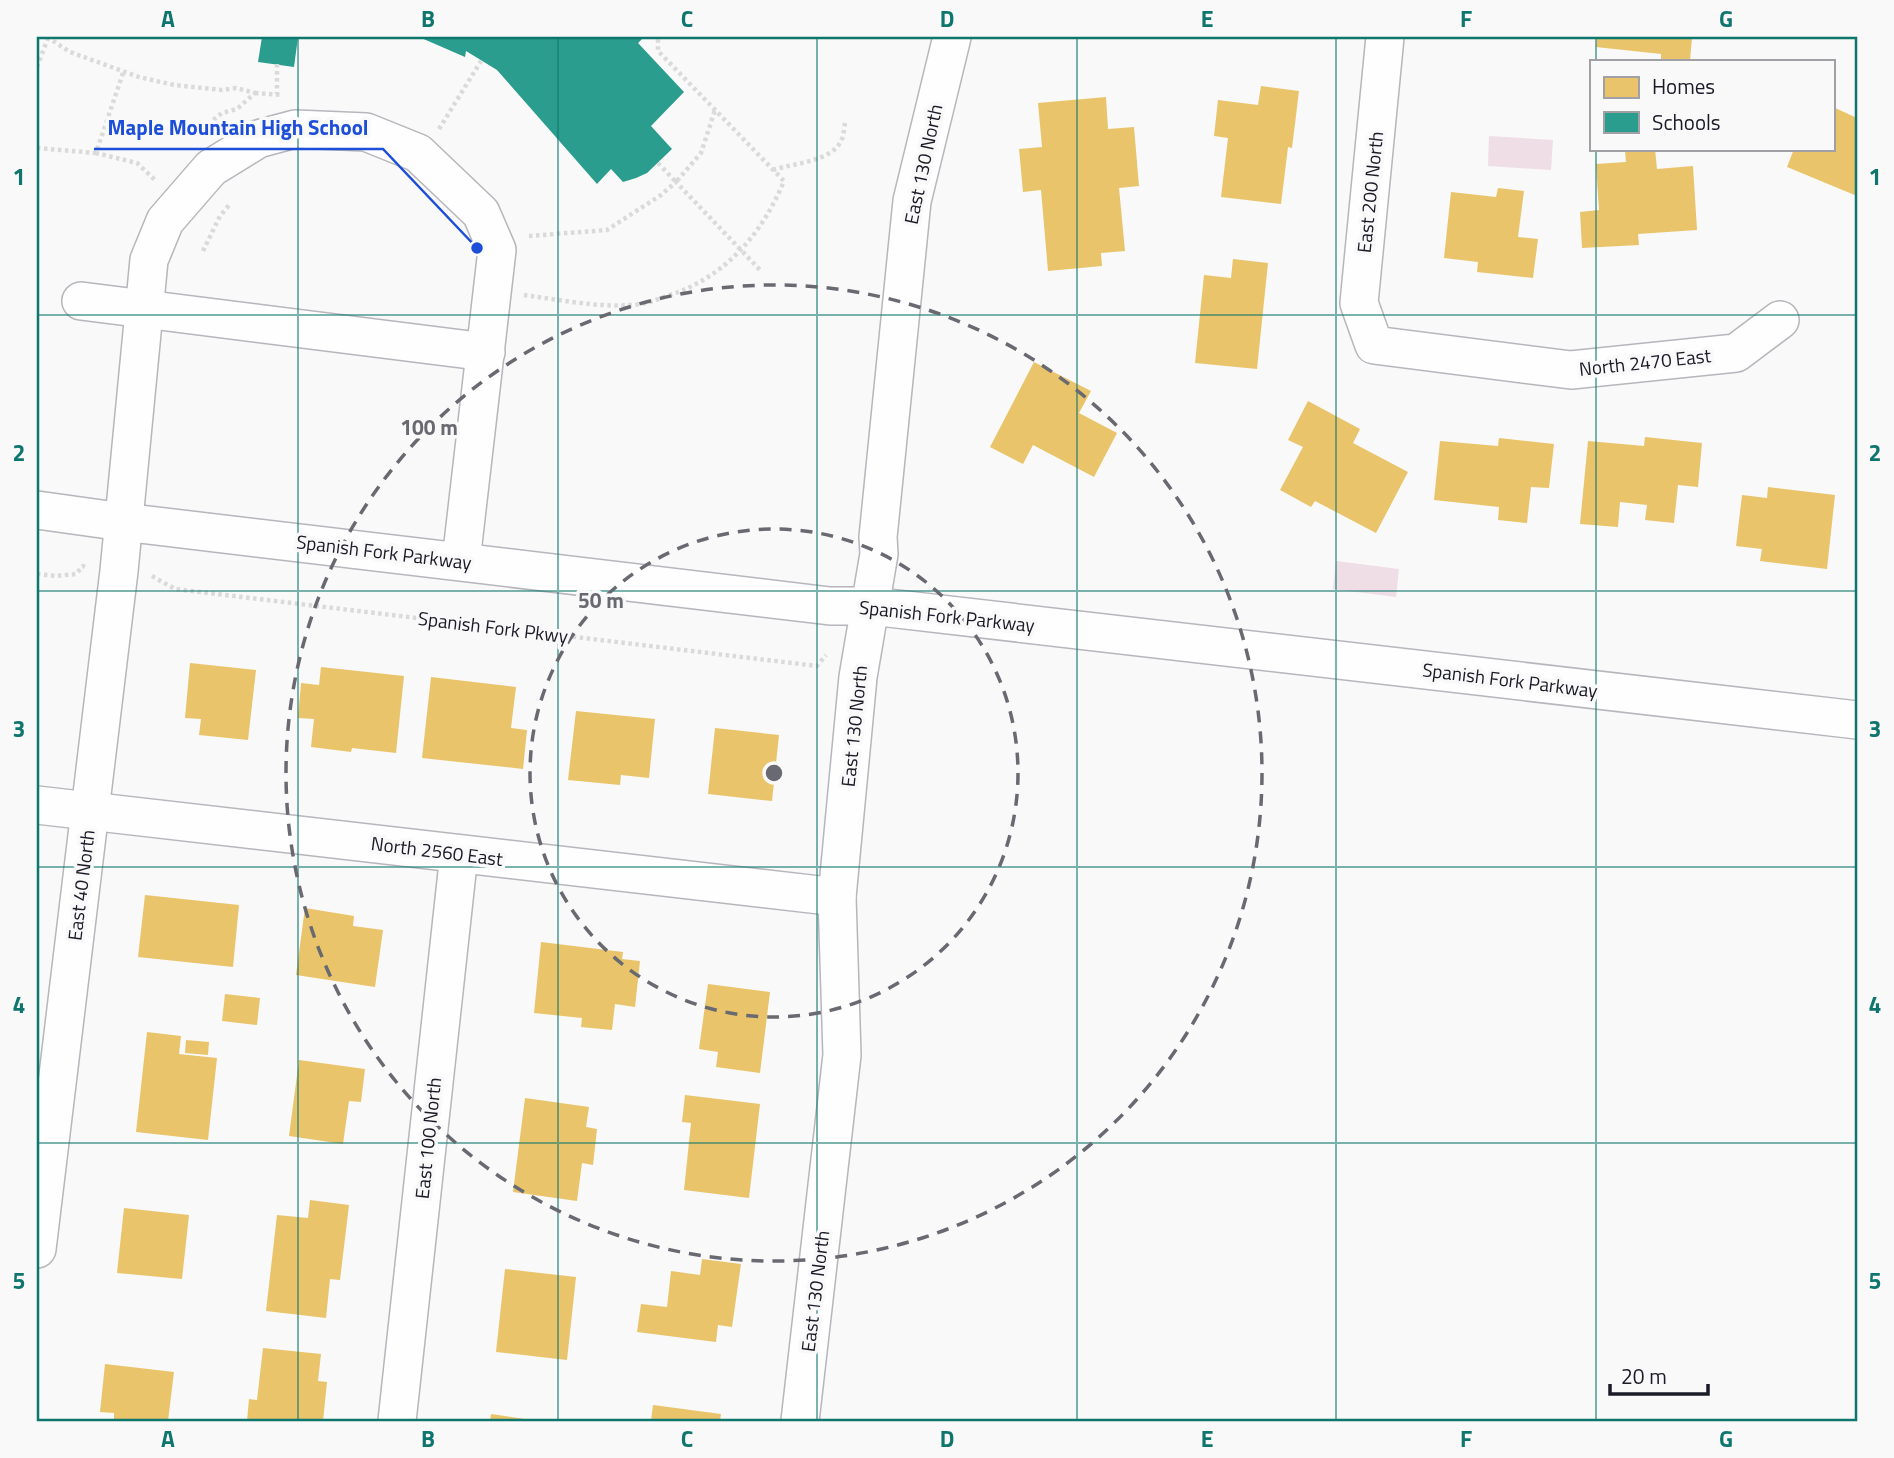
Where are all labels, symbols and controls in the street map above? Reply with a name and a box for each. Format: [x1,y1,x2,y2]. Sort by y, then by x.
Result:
text: A [161,1,175,36]
text: B [421,1,435,36]
text: C [681,1,693,36]
text: D [940,1,954,36]
text: E [1201,1,1213,36]
text: F [1460,1,1472,36]
text: G [1719,1,1733,36]
legend [1590,60,1834,150]
text: Homes [1652,70,1715,102]
street label: East 130 North [896,101,949,227]
text: Schools [1652,106,1721,138]
callout: Maple Mountain High School [94,107,383,149]
text: Maple Mountain High School [108,111,369,143]
street label: East 200 North [1349,130,1390,254]
text: 1 [13,159,25,194]
text: 1 [1869,159,1881,194]
street label: North 2470 East [1577,340,1713,383]
text: 100 m [400,411,458,443]
text: 2 [13,435,25,470]
text: 2 [1869,435,1881,470]
street label: Spanish Fork Parkway [295,526,473,577]
text: 50 m [578,584,624,616]
street label: Spanish Fork Parkway [858,592,1036,639]
street label: Spanish Fork Pkwy [416,603,570,650]
street label: Spanish Fork Parkway [1421,654,1599,705]
street label: East 130 North [833,664,874,788]
text: 3 [13,711,25,746]
text: 3 [1869,711,1881,746]
centre of rings [762,761,786,785]
street label: East 40 North [59,828,102,942]
street label: North 2560 East [369,828,505,873]
text: 4 [13,987,25,1022]
text: 4 [1869,987,1881,1022]
street label: East 100 North [407,1076,448,1200]
street label: East 130 North [793,1229,836,1353]
text: 5 [13,1263,25,1298]
text: 5 [1869,1263,1881,1298]
scale bar [1610,1353,1708,1397]
text: 20 m [1621,1360,1667,1392]
text: A [161,1421,175,1456]
text: B [421,1421,435,1456]
text: C [681,1421,693,1456]
text: D [940,1421,954,1456]
text: E [1201,1421,1213,1456]
text: F [1460,1421,1472,1456]
text: G [1719,1421,1733,1456]

